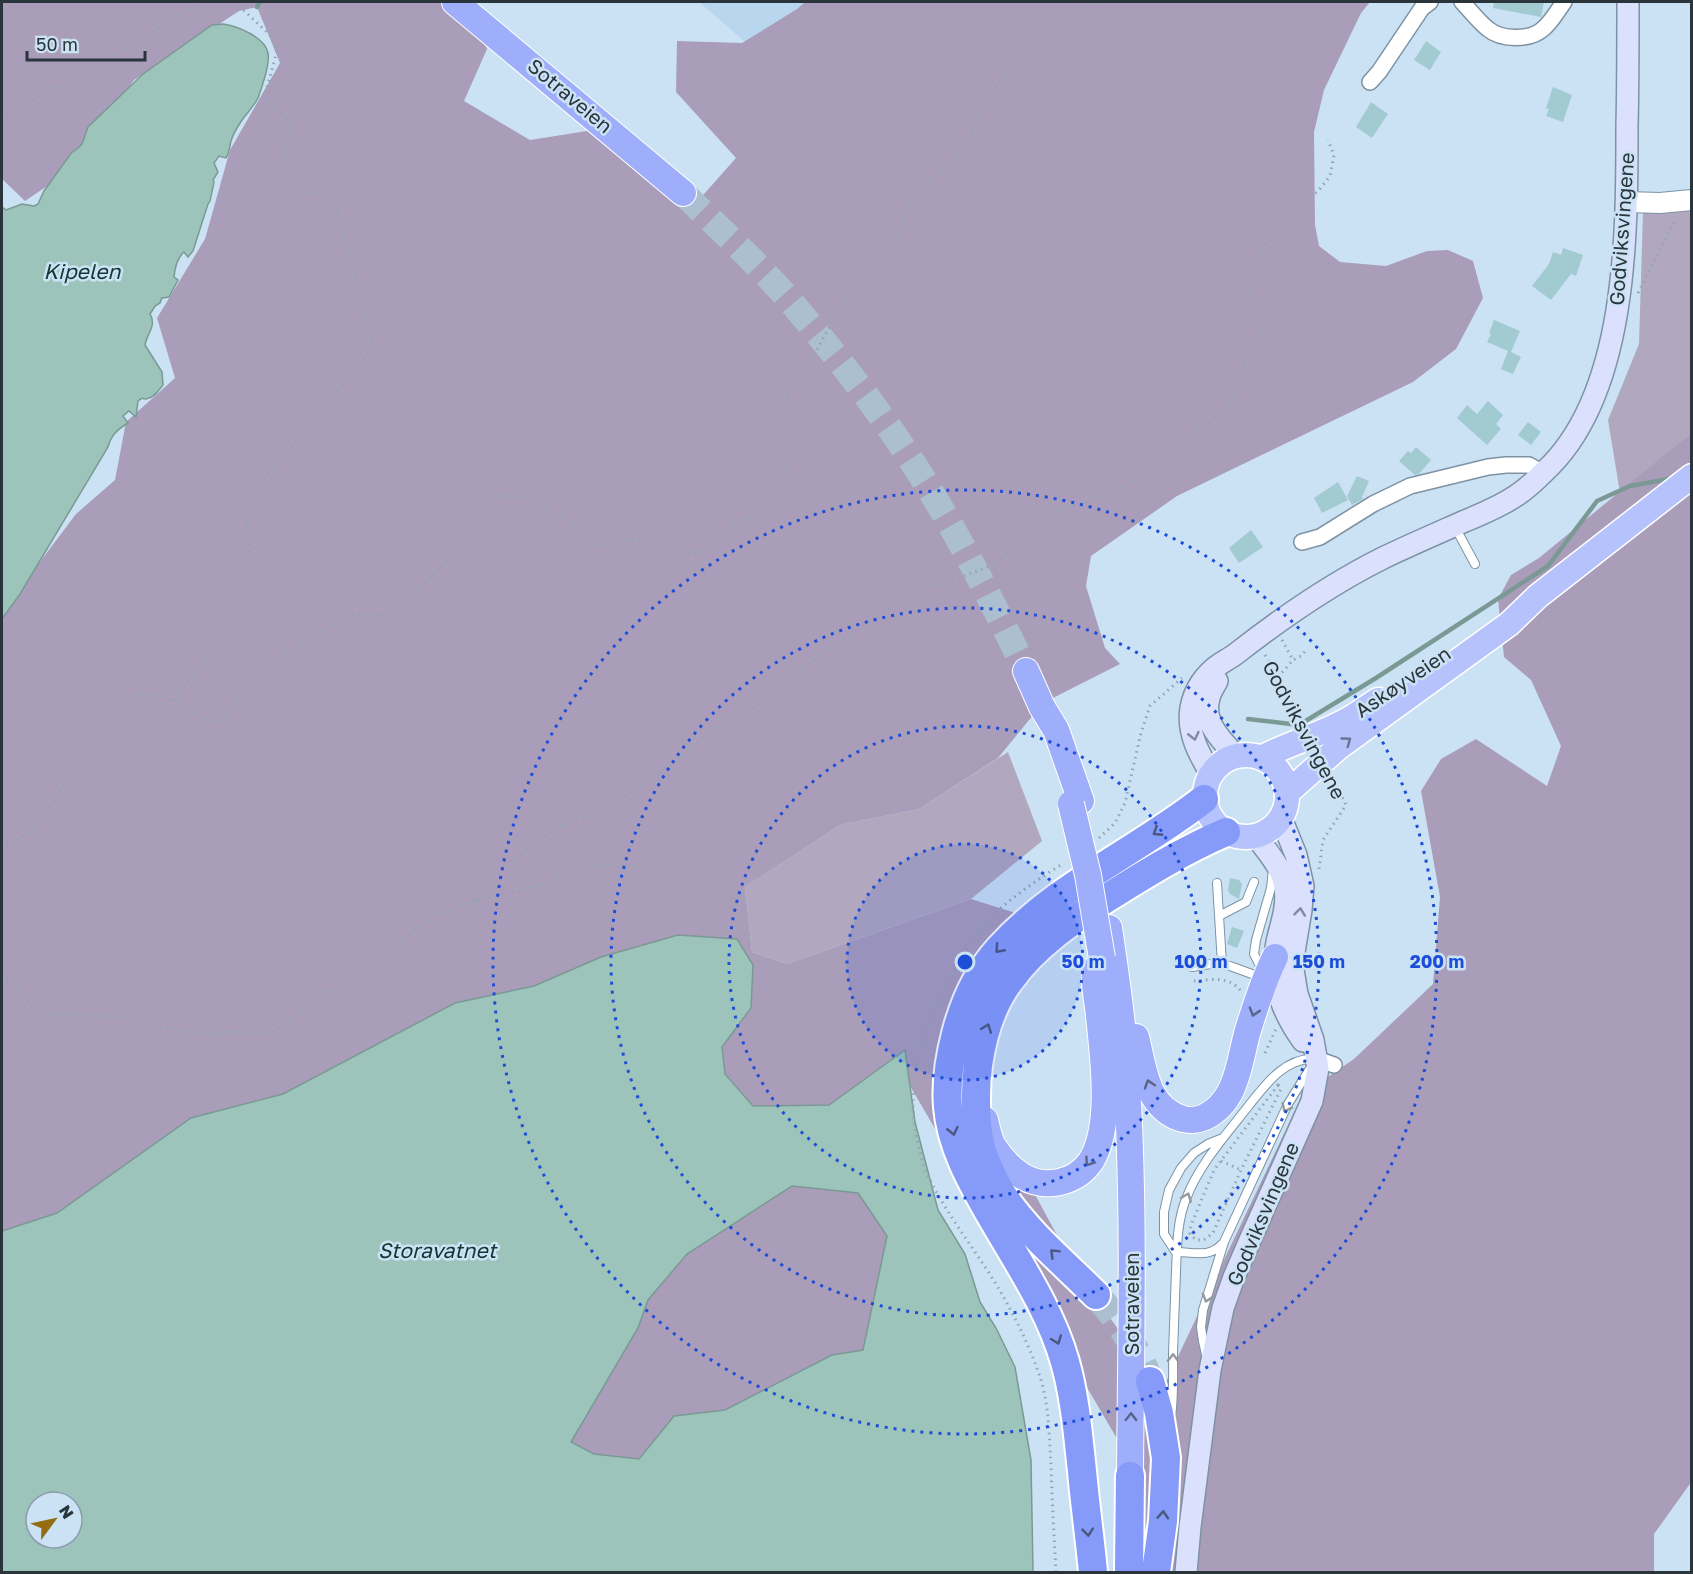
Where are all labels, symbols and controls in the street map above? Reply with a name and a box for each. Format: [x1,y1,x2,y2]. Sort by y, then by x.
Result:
scale bar [27,24,146,62]
text: 50 m [36,33,78,55]
street label: Sotraveien [523,53,618,138]
street label: Godviksvingene [1604,152,1638,306]
water label: Kipelen [44,258,121,284]
street label: Askøyveien [1350,640,1455,722]
street label: Godviksvingene [1258,656,1352,803]
one-way arrow [1186,731,1199,741]
one-way arrow [1341,737,1352,748]
one-way arrow [1153,825,1163,837]
one-way arrow [1294,908,1306,917]
one-way arrow [995,942,1006,953]
text: 50 m [1062,950,1104,972]
text: 100 m [1175,950,1227,972]
text: 150 m [1293,950,1345,972]
text: 200 m [1410,950,1464,972]
centre of rings [955,952,975,972]
one-way arrow [1249,1006,1261,1017]
one-way arrow [980,1023,992,1034]
one-way arrow [1144,1079,1156,1090]
one-way arrow [1282,1102,1293,1113]
one-way arrow [946,1126,959,1136]
street label: Godviksvingene [1221,1138,1303,1289]
one-way arrow [1085,1155,1096,1166]
one-way arrow [1180,1192,1192,1203]
water label: Storavatnet [378,1237,499,1263]
one-way arrow [1051,1250,1062,1261]
street label: Sotraveien [1119,1253,1143,1355]
one-way arrow [1202,1292,1214,1303]
one-way arrow [1050,1335,1063,1345]
one-way arrow [1167,1353,1179,1362]
one-way arrow [1124,1413,1137,1422]
north arrow [24,1490,84,1550]
text: N [55,1501,78,1522]
one-way arrow [1156,1511,1169,1520]
one-way arrow [1082,1528,1094,1537]

